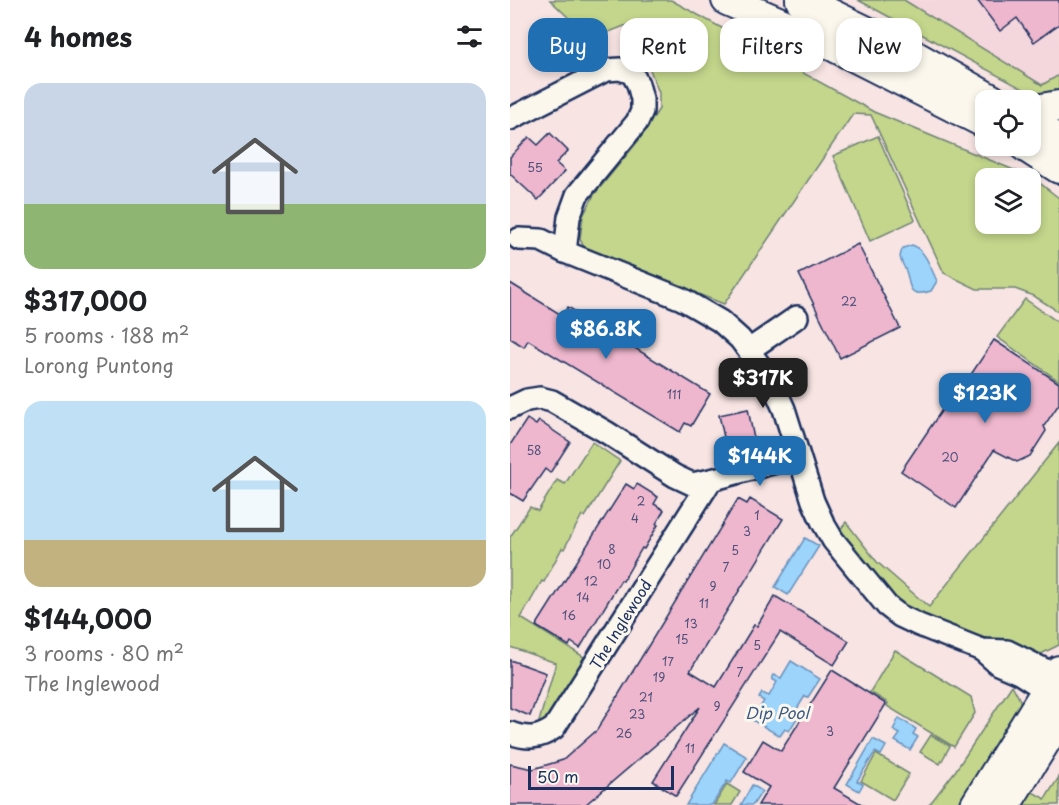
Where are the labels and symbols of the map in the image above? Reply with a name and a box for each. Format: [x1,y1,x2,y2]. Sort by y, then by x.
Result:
house number: 55 [527,158,543,176]
house number: 22 [841,292,857,310]
pin: $86.8K [557,309,655,360]
pin: $317K [721,358,805,409]
pin: $123K [943,373,1027,424]
house number: 111 [667,385,681,403]
pin: $144K [718,436,802,487]
house number: 58 [526,441,542,459]
house number: 20 [941,448,959,466]
house number: 2 [637,492,645,510]
house number: 1 [754,506,760,524]
house number: 4 [631,509,639,527]
house number: 3 [743,522,751,540]
house number: 8 [608,540,616,558]
house number: 5 [731,541,739,559]
house number: 10 [597,555,611,573]
house number: 7 [723,558,730,576]
house number: 12 [584,572,598,590]
street label: The Inglewood [583,575,657,673]
house number: 9 [709,577,717,595]
house number: 14 [576,588,590,606]
house number: 11 [699,594,709,612]
house number: 16 [562,606,576,624]
house number: 13 [684,614,698,632]
house number: 15 [675,630,689,648]
house number: 5 [753,636,761,654]
house number: 17 [662,652,674,670]
house number: 7 [737,663,744,681]
house number: 19 [653,668,665,686]
house number: 21 [639,688,653,706]
house number: 9 [713,697,721,715]
water label: Dip Pool [745,700,811,724]
house number: 23 [629,705,645,723]
house number: 3 [826,722,834,740]
house number: 26 [616,724,632,742]
house number: 11 [685,739,695,757]
scale bar [528,763,674,790]

